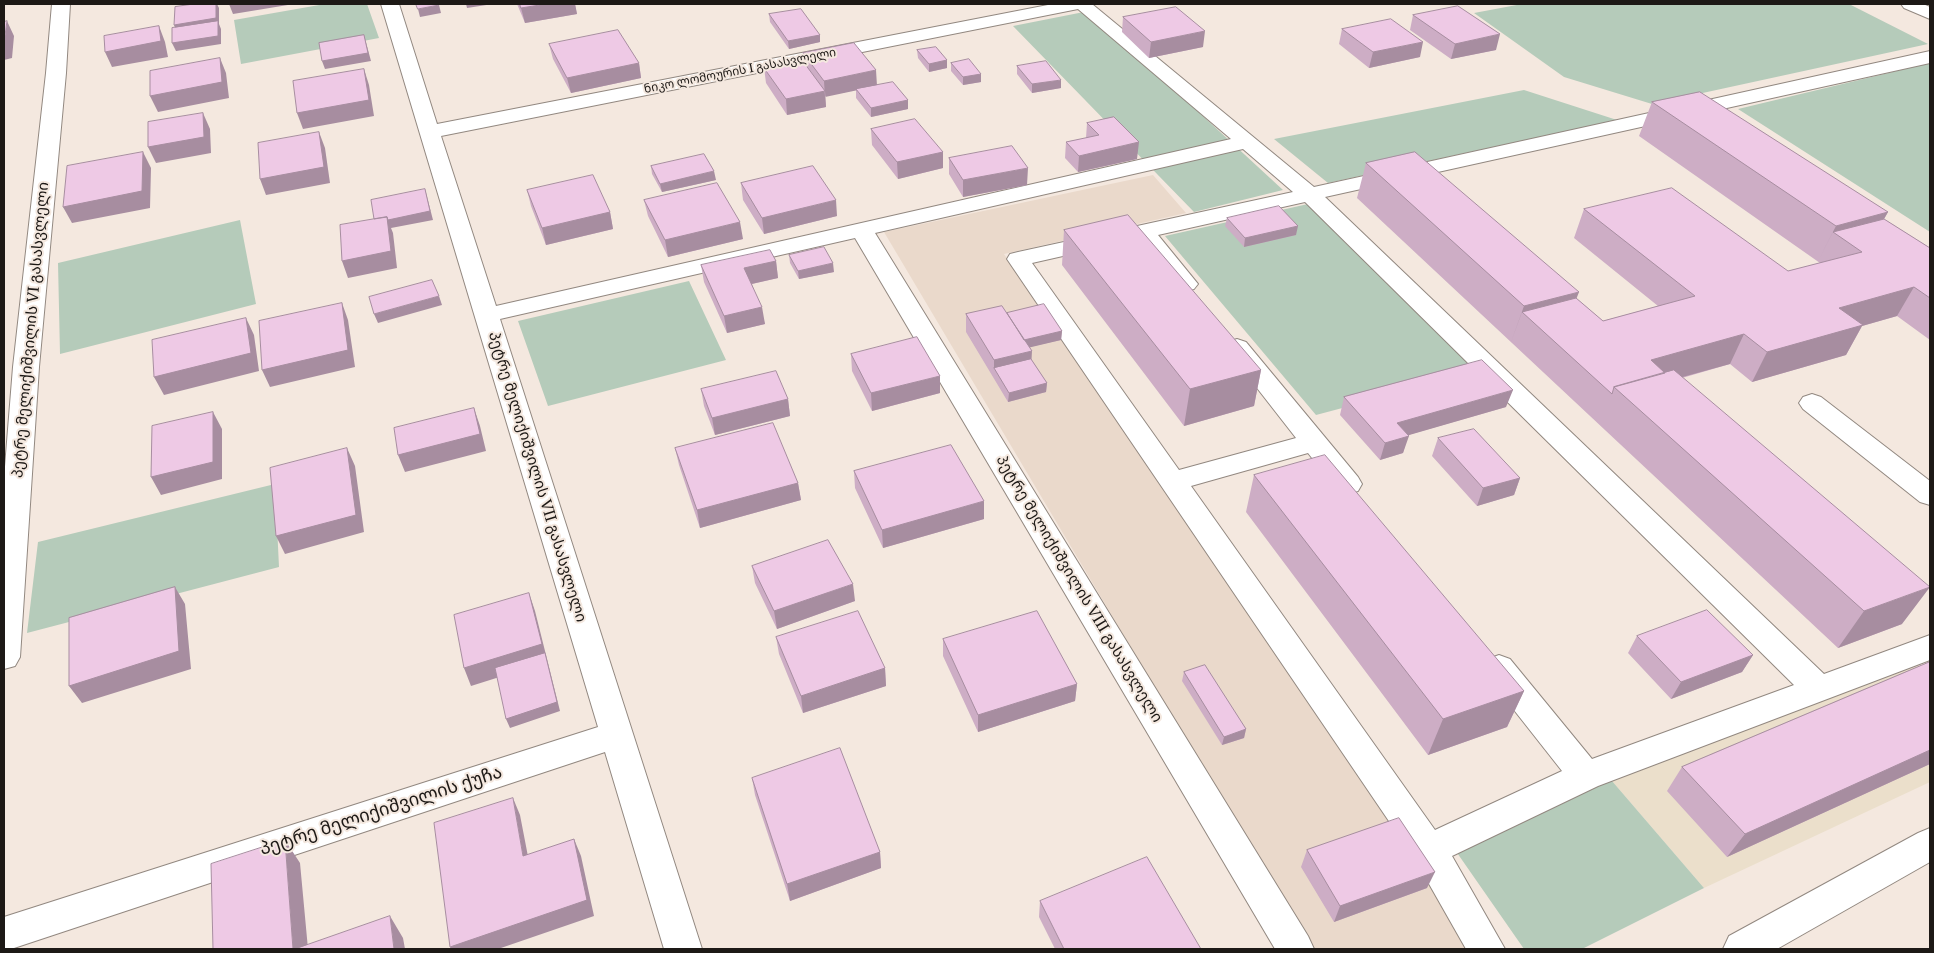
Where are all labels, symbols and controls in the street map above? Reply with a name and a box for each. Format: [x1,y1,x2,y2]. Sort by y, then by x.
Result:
street label: ნიკო ლომოურის I გასასვლელი [643,45,837,97]
street label: პეტრე მელიქიშვილის VI გასასვლელი [9,181,53,479]
street label: პეტრე მელიქიშვილის VII გასასვლელი [484,330,590,624]
street label: პეტრე მელიქიშვილის VIII გასასვლელი [992,452,1166,726]
street label: პეტრე მელიქიშვილის ქუჩა [257,762,505,860]

